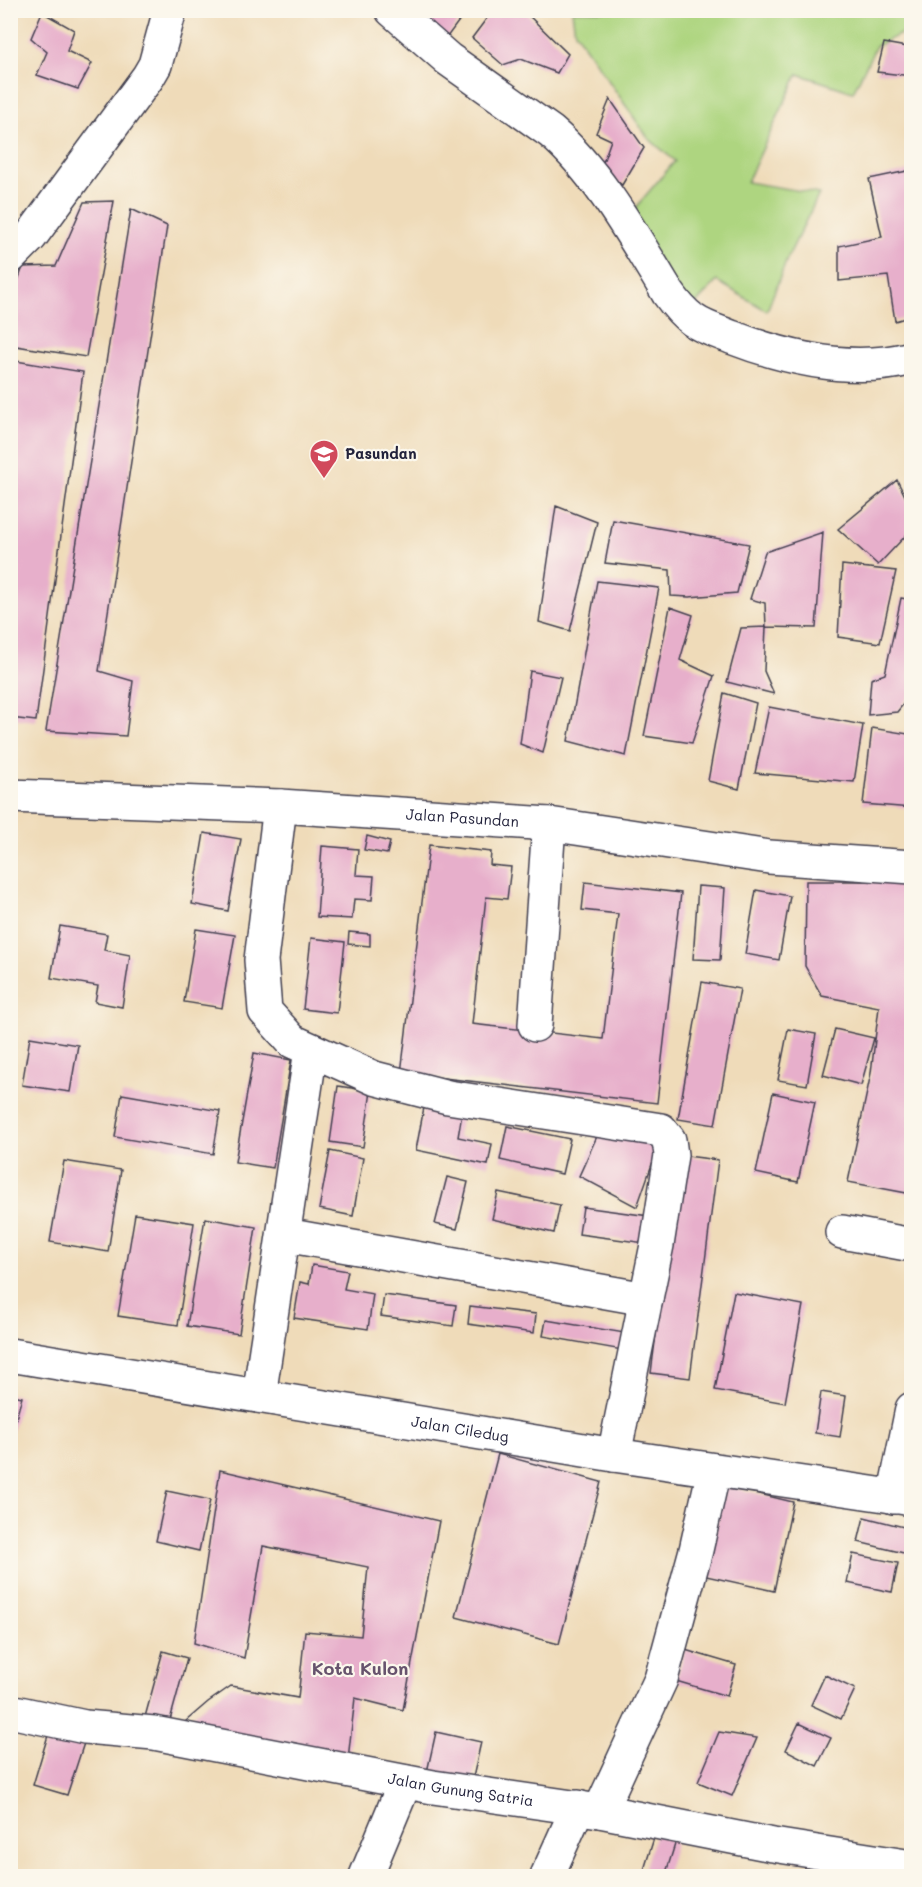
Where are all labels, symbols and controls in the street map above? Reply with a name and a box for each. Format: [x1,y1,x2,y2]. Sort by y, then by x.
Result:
school or university icon: Pasundan [308,438,340,480]
place label: Pasundan [345,443,417,463]
street label: Jalan Pasundan [405,803,520,831]
street label: Jalan Ciledug [410,1411,511,1446]
district label: Kota Kulon [312,1656,408,1680]
street label: Jalan Gunung Satria [386,1767,535,1810]

